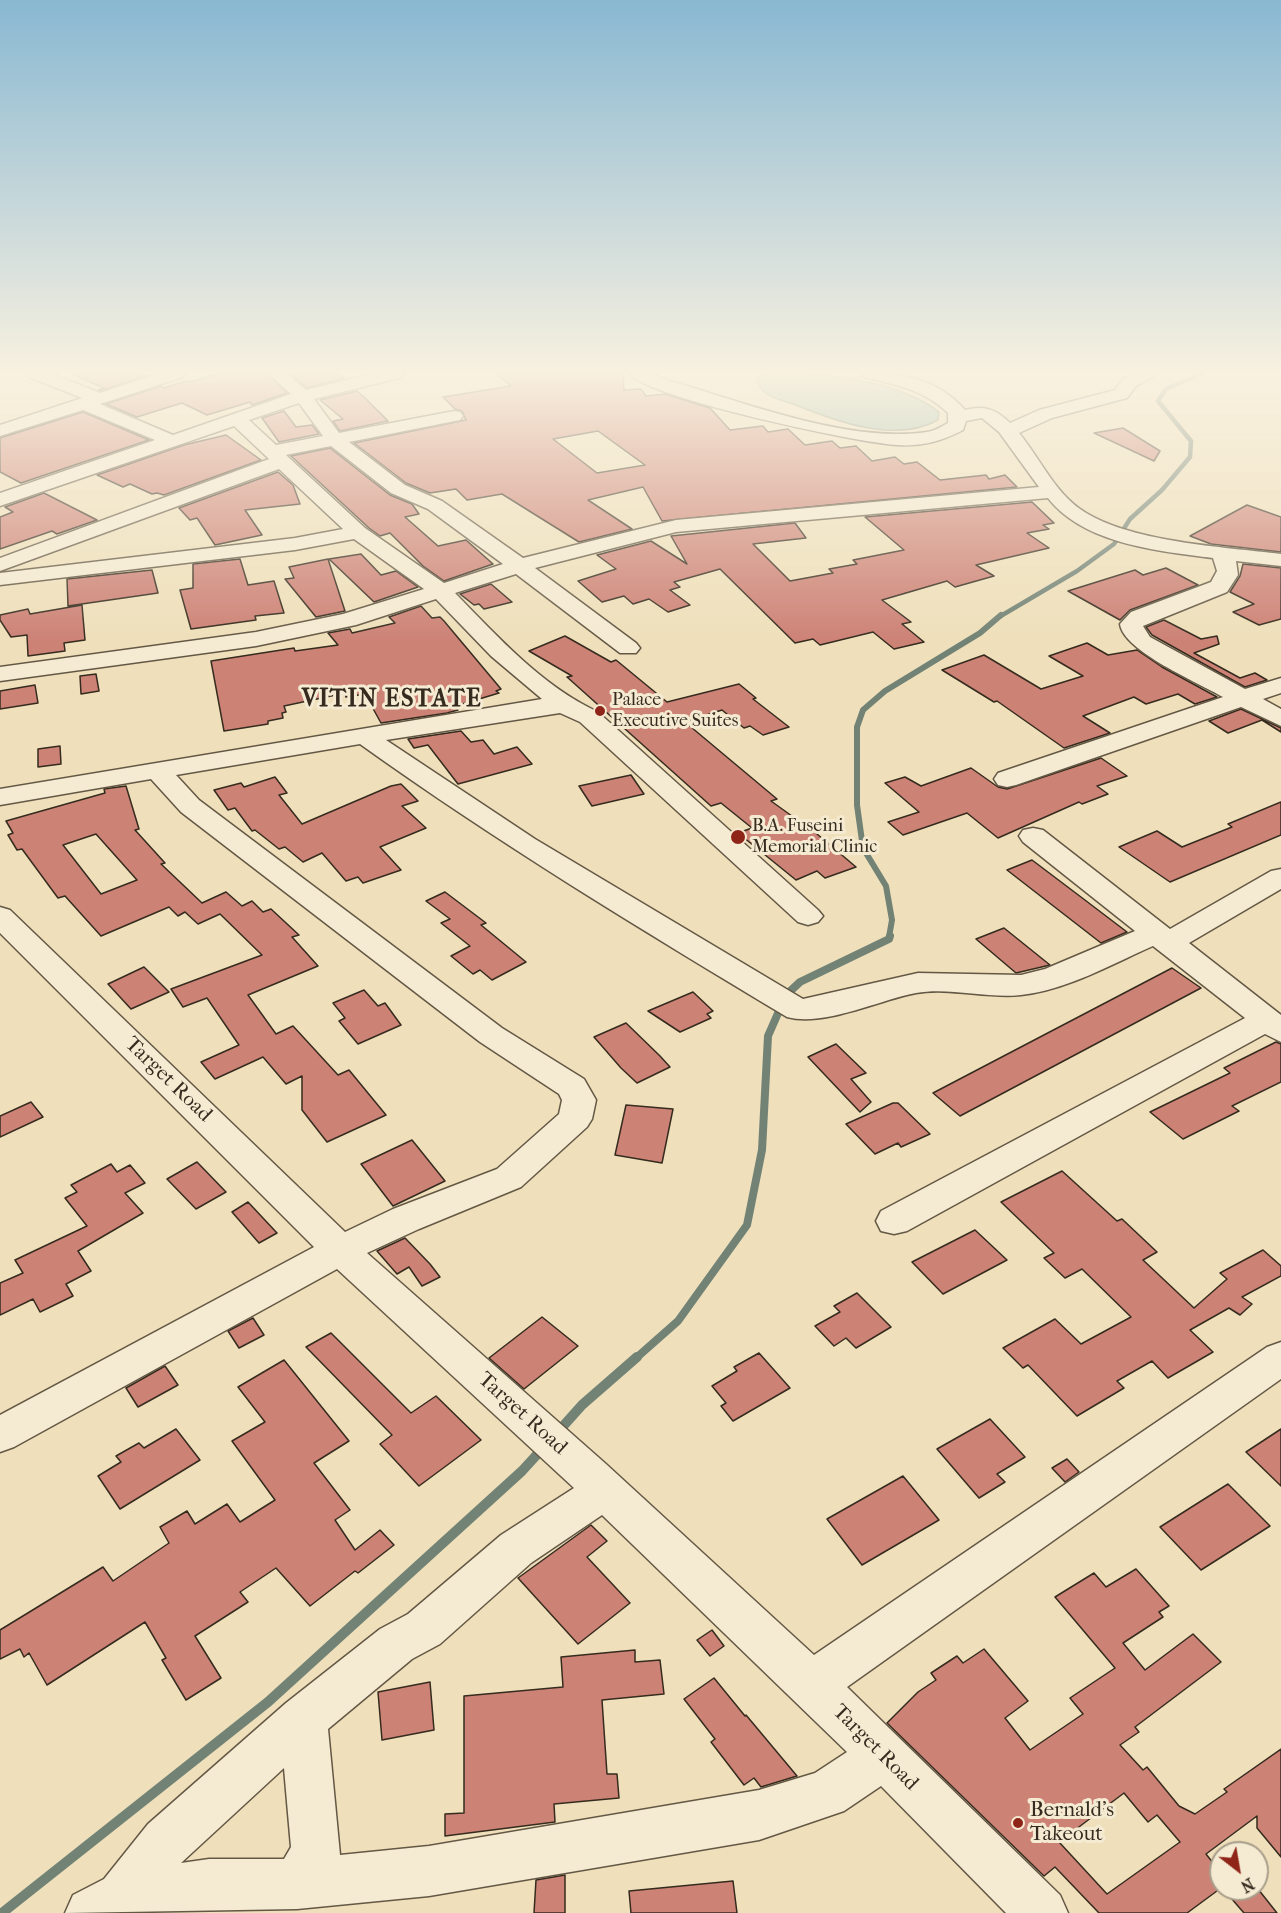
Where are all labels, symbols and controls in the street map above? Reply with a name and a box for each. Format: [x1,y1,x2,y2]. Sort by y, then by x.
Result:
district label: VITIN ESTATE [302,686,482,714]
place label: Palace Executive Suites [612,690,738,732]
marker: Palace Executive Suites [593,704,607,718]
place label: B.A. Fuseini Memorial Clinic [752,816,877,858]
marker: B.A. Fuseini Memorial Clinic [729,828,747,846]
street label: Target Road [119,1032,217,1128]
street label: Target Road [472,1367,572,1461]
street label: Target Road [827,1700,923,1796]
place label: Bernald's Takeout [1030,1798,1114,1848]
marker: Bernald's Takeout [1011,1816,1025,1830]
north arrow [1209,1841,1269,1901]
text: N [1237,1874,1258,1896]

